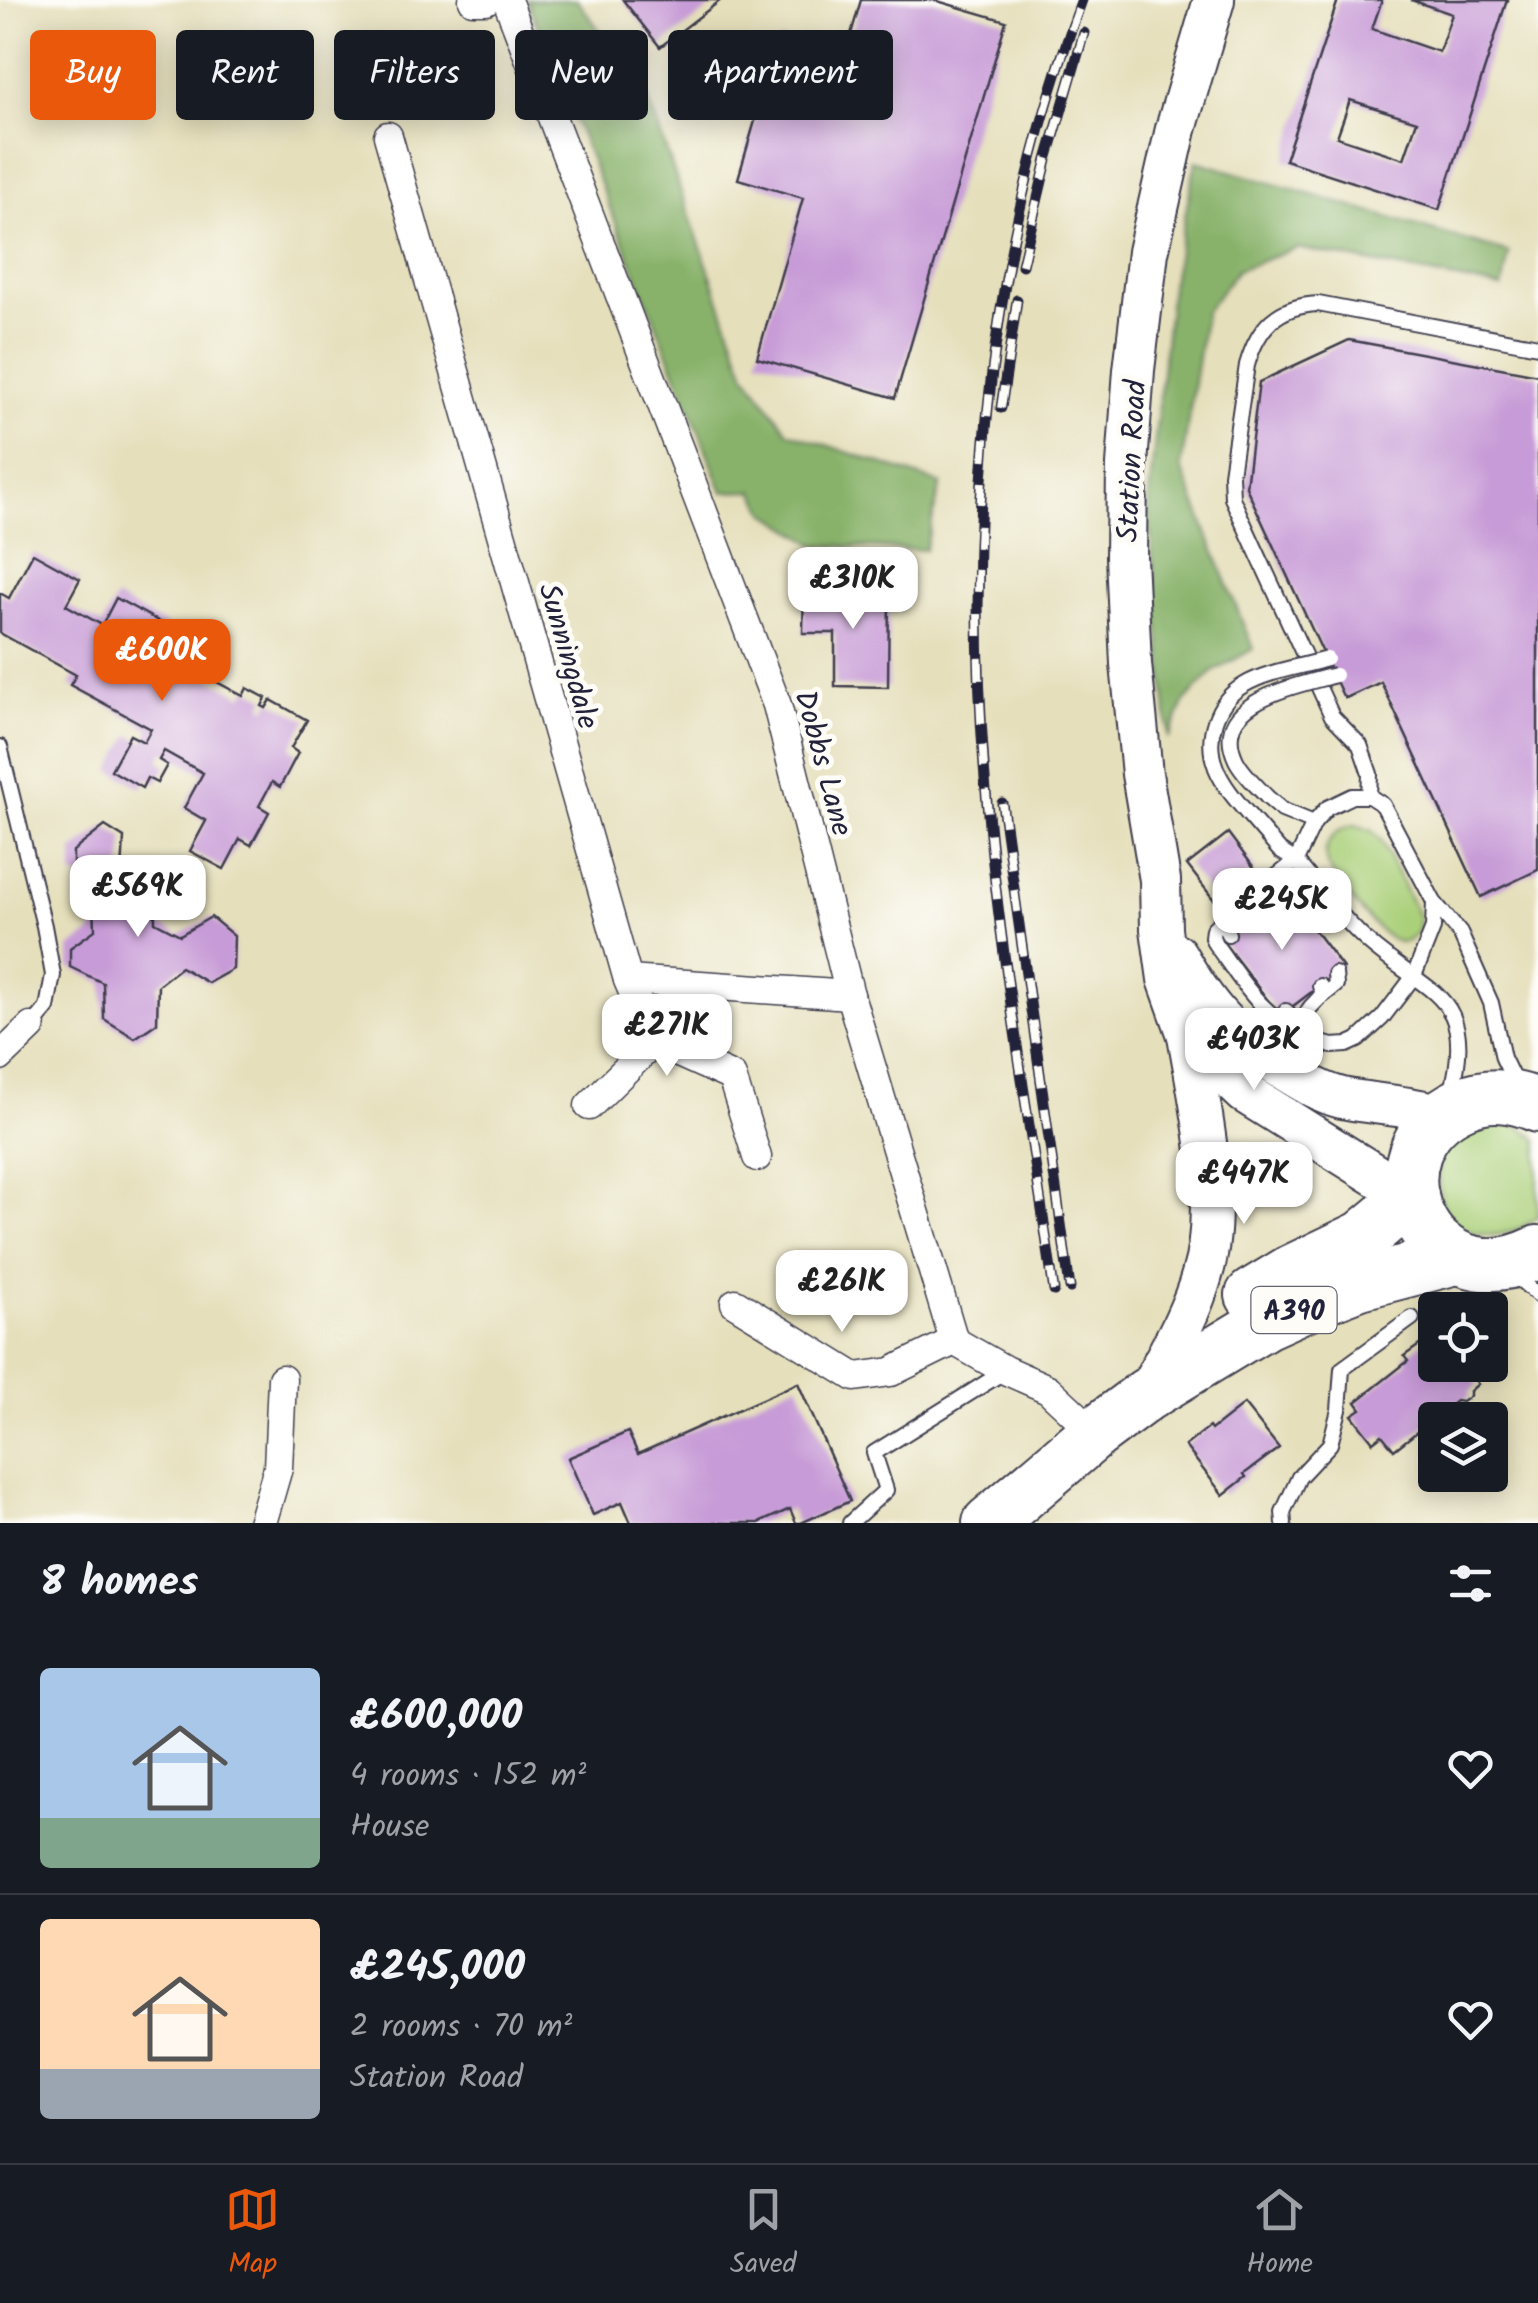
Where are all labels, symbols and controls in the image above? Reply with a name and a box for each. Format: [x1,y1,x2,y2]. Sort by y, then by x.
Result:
chip: Buy [30,30,156,120]
chip: Rent [176,30,314,120]
chip: Filters [334,30,495,120]
chip: New [515,30,648,120]
chip: Apartment [668,30,893,120]
street label: Station Road [1105,378,1161,543]
pin: £310K [783,547,923,632]
text: £310K [810,554,896,605]
street label: Sunningdale [523,578,611,735]
pin: £600K [92,619,232,704]
text: £600K [116,626,208,677]
street label: Dobbs Lane [780,685,865,842]
pin: £569K [68,855,208,940]
text: £569K [92,862,184,913]
pin: £245K [1212,868,1352,953]
text: £245K [1235,875,1329,926]
pin: £271K [597,994,737,1079]
text: £271K [624,1001,710,1052]
pin: £403K [1184,1008,1324,1093]
text: £403K [1207,1015,1301,1066]
pin: £447K [1174,1142,1314,1227]
text: £447K [1198,1149,1290,1200]
pin: £261K [772,1250,912,1335]
text: £261K [798,1257,886,1308]
road number: A390 [1252,1287,1336,1333]
map controls [1418,1292,1508,1492]
button: locate [1418,1292,1508,1382]
button: layers [1418,1402,1508,1492]
text: 8 homes [40,1550,198,1617]
icon: filters [1443,1556,1498,1611]
text: £600,000 [350,1684,522,1751]
icon: home [120,1708,240,1828]
icon: heart [1443,1741,1498,1796]
text: 4 rooms · 152 m² [350,1751,586,1802]
text: House [350,1802,429,1853]
text: £245,000 [350,1935,525,2002]
icon: home [120,1959,240,2079]
icon: heart [1443,1992,1498,2047]
text: 2 rooms · 70 m² [350,2002,572,2053]
text: Station Road [350,2053,523,2104]
tab: Map [225,2182,280,2287]
tab: Saved [730,2182,797,2287]
tab: Home [1247,2182,1313,2287]

